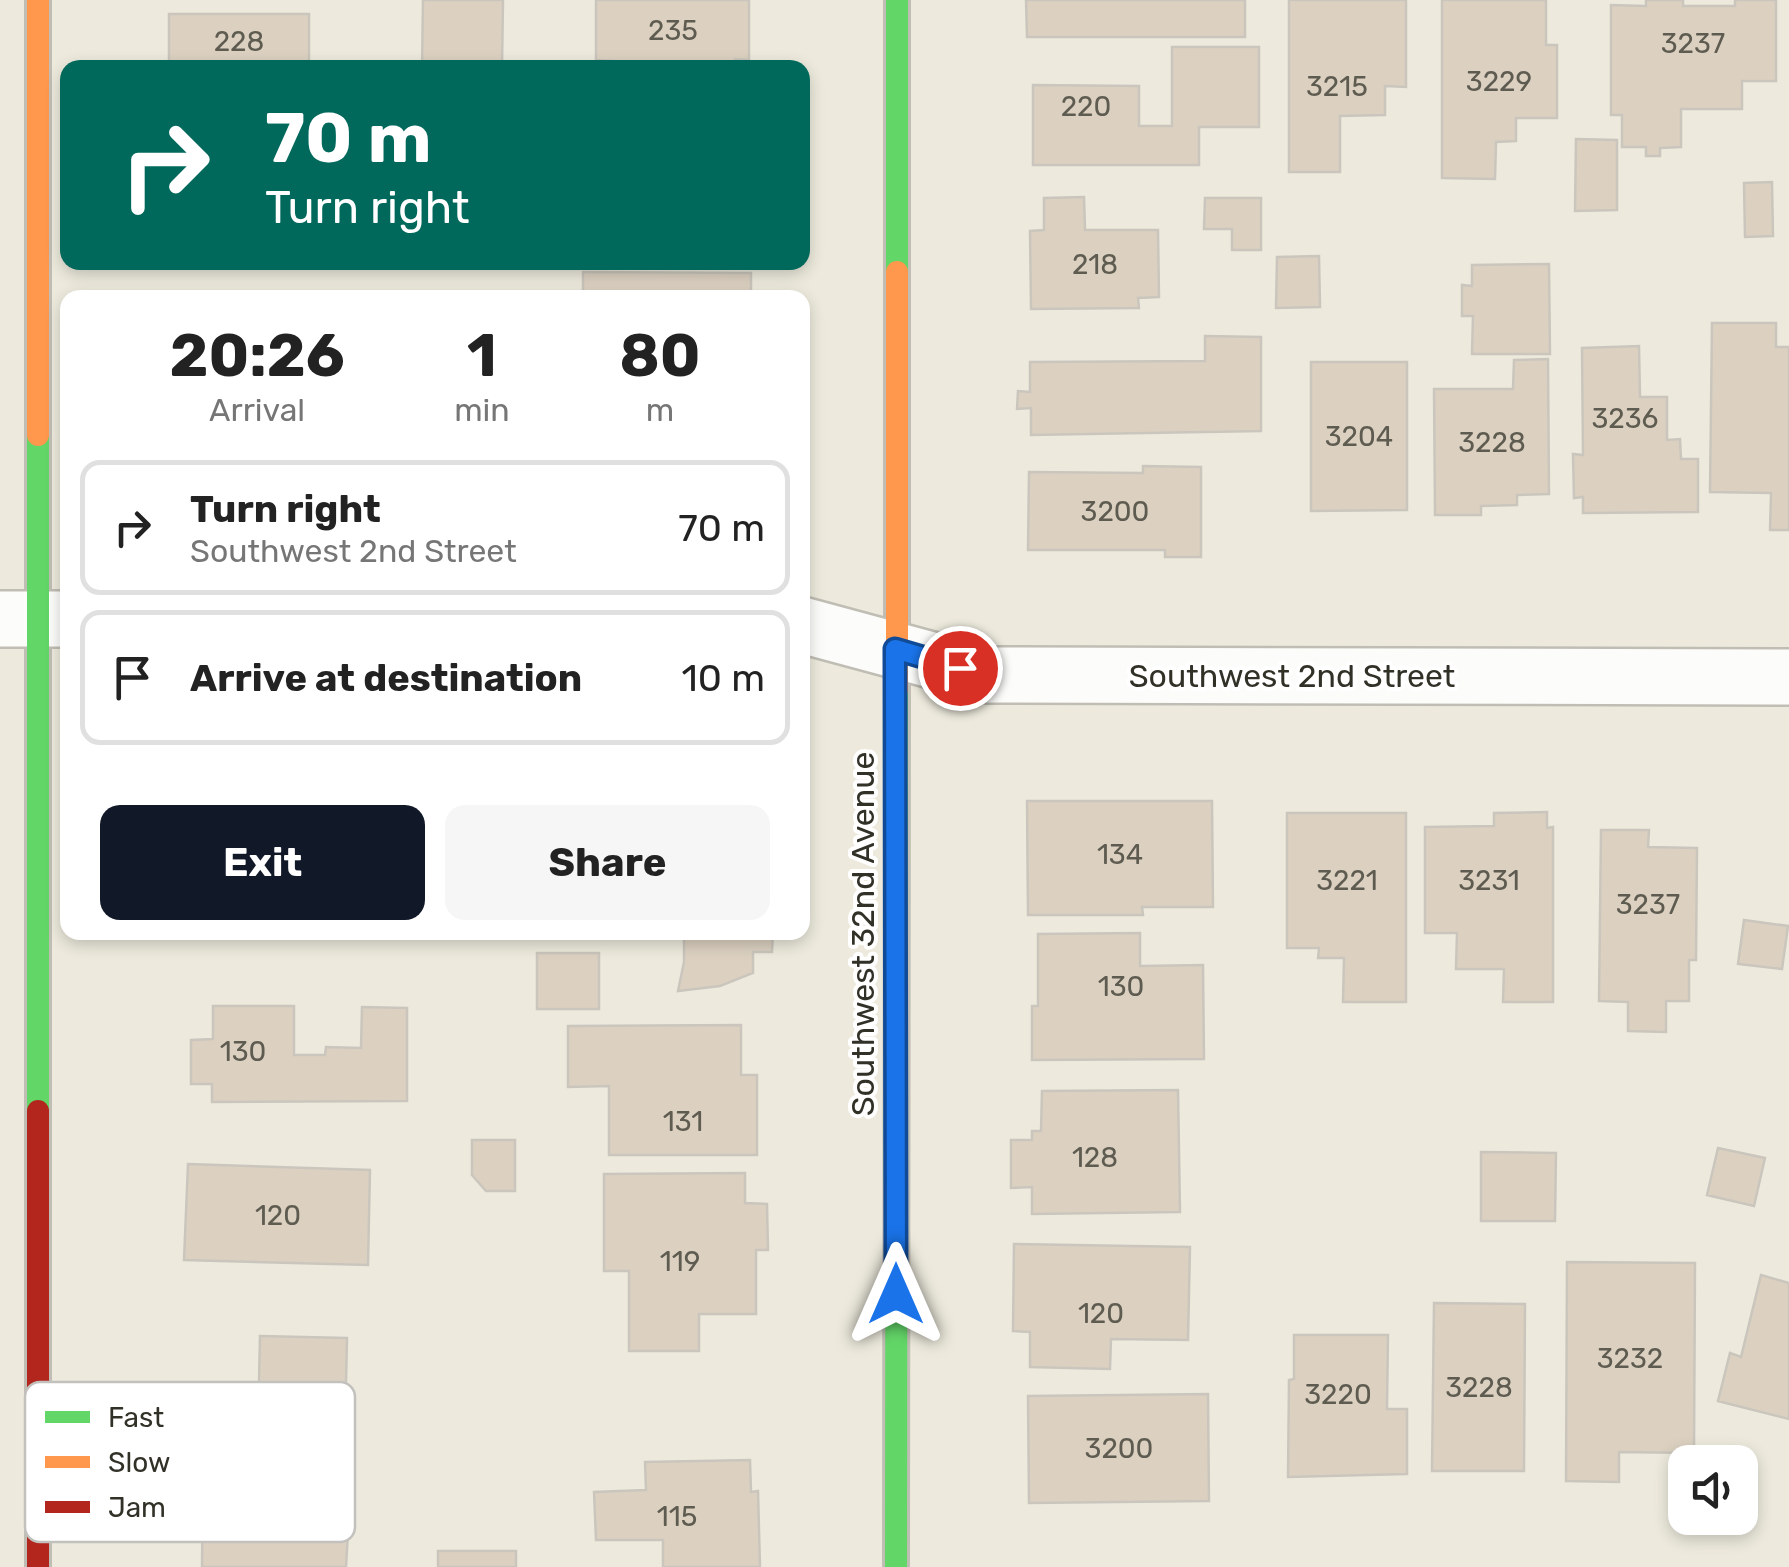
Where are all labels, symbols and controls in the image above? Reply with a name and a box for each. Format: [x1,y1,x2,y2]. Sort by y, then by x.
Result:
house number: 235 [648,14,698,47]
house number: 228 [214,25,264,58]
house number: 3237 [1661,27,1725,60]
house number: 3229 [1466,65,1532,98]
house number: 3215 [1306,70,1368,103]
house number: 220 [1061,90,1111,123]
text: 70 m [265,97,432,180]
icon: right [100,100,230,230]
text: Turn right [265,181,469,234]
house number: 218 [1072,248,1118,281]
text: 20:26 [169,320,345,391]
text: 1 [467,320,497,391]
text: 80 [619,320,701,391]
text: Arrival [209,391,305,429]
text: min [454,391,510,429]
text: m [646,391,674,429]
house number: 3236 [1592,402,1658,435]
house number: 3204 [1325,420,1393,453]
house number: 3228 [1458,426,1526,459]
text: Turn right [190,486,381,532]
house number: 3200 [1081,495,1149,528]
icon: right [105,500,160,555]
text: 70 m [678,505,765,551]
text: Southwest 2nd Street [190,532,517,570]
pin [918,626,1003,711]
icon: arrive [933,641,988,696]
icon: arrive [105,650,160,705]
text: Arrive at destination [190,655,582,701]
text: 10 m [682,655,765,701]
street label: Southwest 2nd Street [1129,657,1455,695]
street label: Southwest 32nd Avenue [844,752,882,1116]
button: Exit [100,805,425,920]
button: Share [445,805,770,920]
house number: 134 [1097,838,1143,871]
house number: 3221 [1316,864,1378,897]
house number: 3231 [1458,864,1520,897]
house number: 3237 [1616,888,1680,921]
house number: 130 [1098,970,1144,1003]
house number: 130 [220,1035,266,1068]
house number: 131 [663,1105,703,1138]
house number: 128 [1072,1141,1118,1174]
house number: 120 [255,1199,301,1232]
position arrow [844,1242,948,1346]
house number: 119 [660,1245,700,1278]
house number: 120 [1078,1297,1124,1330]
house number: 3232 [1597,1342,1663,1375]
house number: 3228 [1445,1371,1513,1404]
house number: 3220 [1304,1378,1372,1411]
legend [25,1382,355,1542]
text: Fast [108,1401,164,1434]
house number: 3200 [1085,1432,1153,1465]
map controls [1668,1445,1758,1535]
button: sound [1668,1445,1758,1535]
text: Slow [108,1446,170,1479]
text: Jam [108,1491,166,1524]
house number: 115 [657,1500,697,1533]

